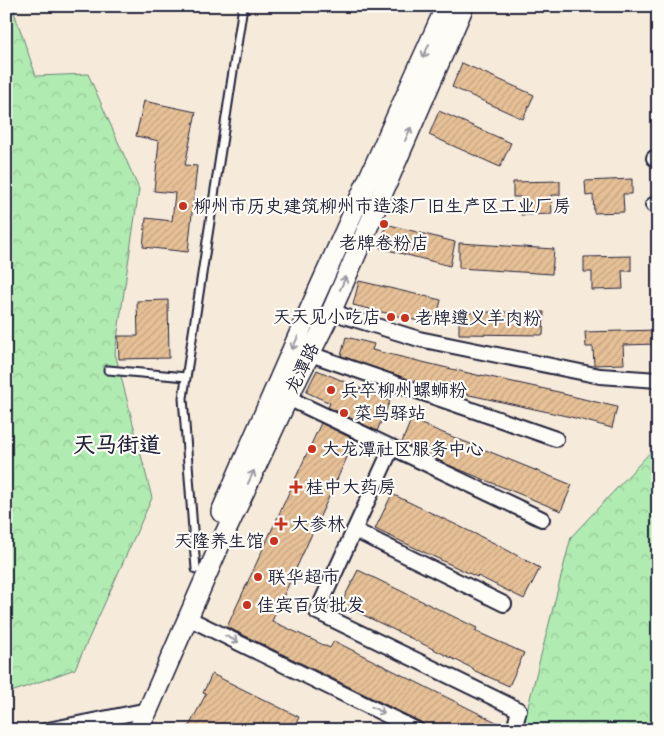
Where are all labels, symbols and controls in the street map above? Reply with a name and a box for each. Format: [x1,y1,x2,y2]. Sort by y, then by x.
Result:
one-way arrow [421,43,431,58]
one-way arrow [404,127,414,142]
place label: 柳州市历史建筑柳州市造漆厂旧生产区工业厂房 [193,195,571,219]
marker: 柳州市历史建筑柳州市造漆厂旧生产区工业厂房 [177,200,189,212]
marker: 老牌卷粉店 [378,218,390,230]
place label: 老牌卷粉店 [339,232,429,256]
one-way arrow [339,276,349,291]
place label: 天天见小吃店 [273,306,381,330]
place label: 老牌遵义羊肉粉 [415,307,541,331]
marker: 天天见小吃店 [385,311,397,323]
marker: 老牌遵义羊肉粉 [399,312,411,324]
one-way arrow [290,335,300,350]
street label: 龙潭路 [280,339,326,398]
place label: 兵卒柳州螺蛳粉 [341,379,467,403]
marker: 兵卒柳州螺蛳粉 [325,384,337,396]
place label: 菜鸟驿站 [354,402,426,426]
marker: 菜鸟驿站 [338,407,350,419]
district label: 天马街道 [73,432,161,460]
place label: 大龙潭社区服务中心 [322,438,484,462]
marker: 大龙潭社区服务中心 [306,443,318,455]
one-way arrow [246,470,256,485]
place label: 桂中大药房 [306,476,396,500]
marker: 桂中大药房 [290,481,302,493]
place label: 大参林 [291,513,345,537]
marker: 大参林 [275,518,287,530]
place label: 天隆养生馆 [174,530,264,554]
marker: 天隆养生馆 [268,535,280,547]
place label: 联华超市 [268,566,340,590]
marker: 联华超市 [252,571,264,583]
place label: 佳宾百货批发 [257,594,365,618]
marker: 佳宾百货批发 [241,599,253,611]
one-way arrow [224,635,239,644]
one-way arrow [370,706,385,716]

